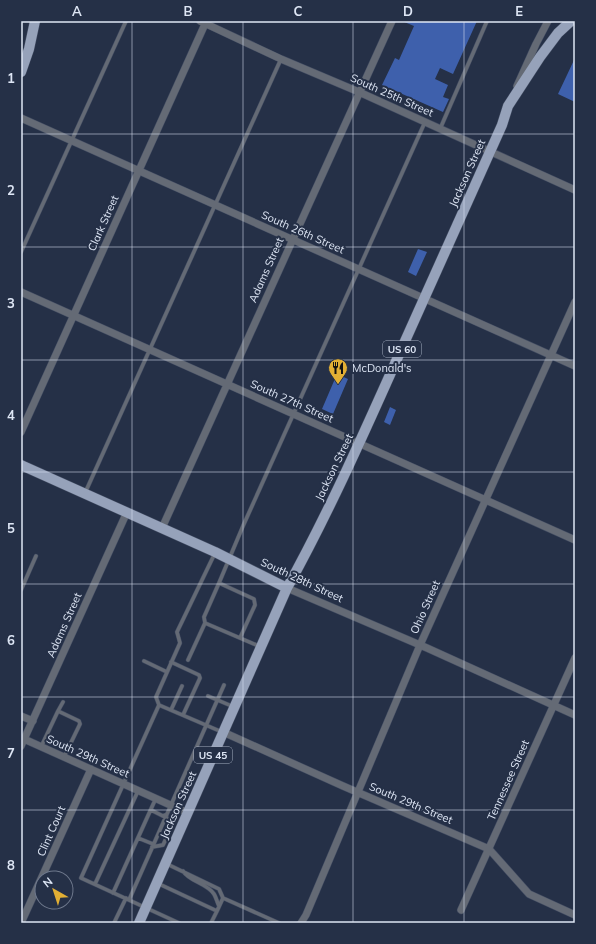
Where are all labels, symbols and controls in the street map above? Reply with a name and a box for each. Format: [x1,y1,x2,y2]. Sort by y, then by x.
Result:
text: A [72,3,82,19]
text: B [184,3,193,19]
text: C [294,3,303,19]
text: D [403,3,413,19]
text: E [515,3,523,19]
text: 1 [7,70,15,86]
street label: South 25th Street [348,70,436,120]
street label: Jackson Street [446,137,488,209]
text: 2 [7,182,15,198]
street label: Clark Street [84,193,122,253]
street label: South 26th Street [259,207,347,257]
street label: Adams Street [245,235,287,305]
text: 3 [7,295,15,311]
road number: US 60 [383,341,421,357]
restaurant icon: McDonald's [327,357,349,385]
place label: McDonald's [352,361,412,375]
street label: South 27th Street [248,376,336,426]
text: 4 [7,407,15,423]
street label: Jackson Street [312,431,356,503]
text: 5 [7,520,15,536]
street label: South 28th Street [259,555,346,605]
street label: Ohio Street [407,578,443,636]
street label: Adams Street [43,590,85,660]
text: 6 [7,632,15,648]
street label: South 29th Street [44,731,132,781]
street label: Tennessee Street [484,737,532,823]
text: 7 [7,745,15,761]
road number: US 45 [194,747,232,763]
street label: Jackson Street [157,769,199,841]
street label: South 29th Street [367,779,455,827]
street label: Clint Court [34,803,68,858]
text: 8 [7,857,15,873]
north arrow [34,870,74,910]
text: N [40,874,55,890]

